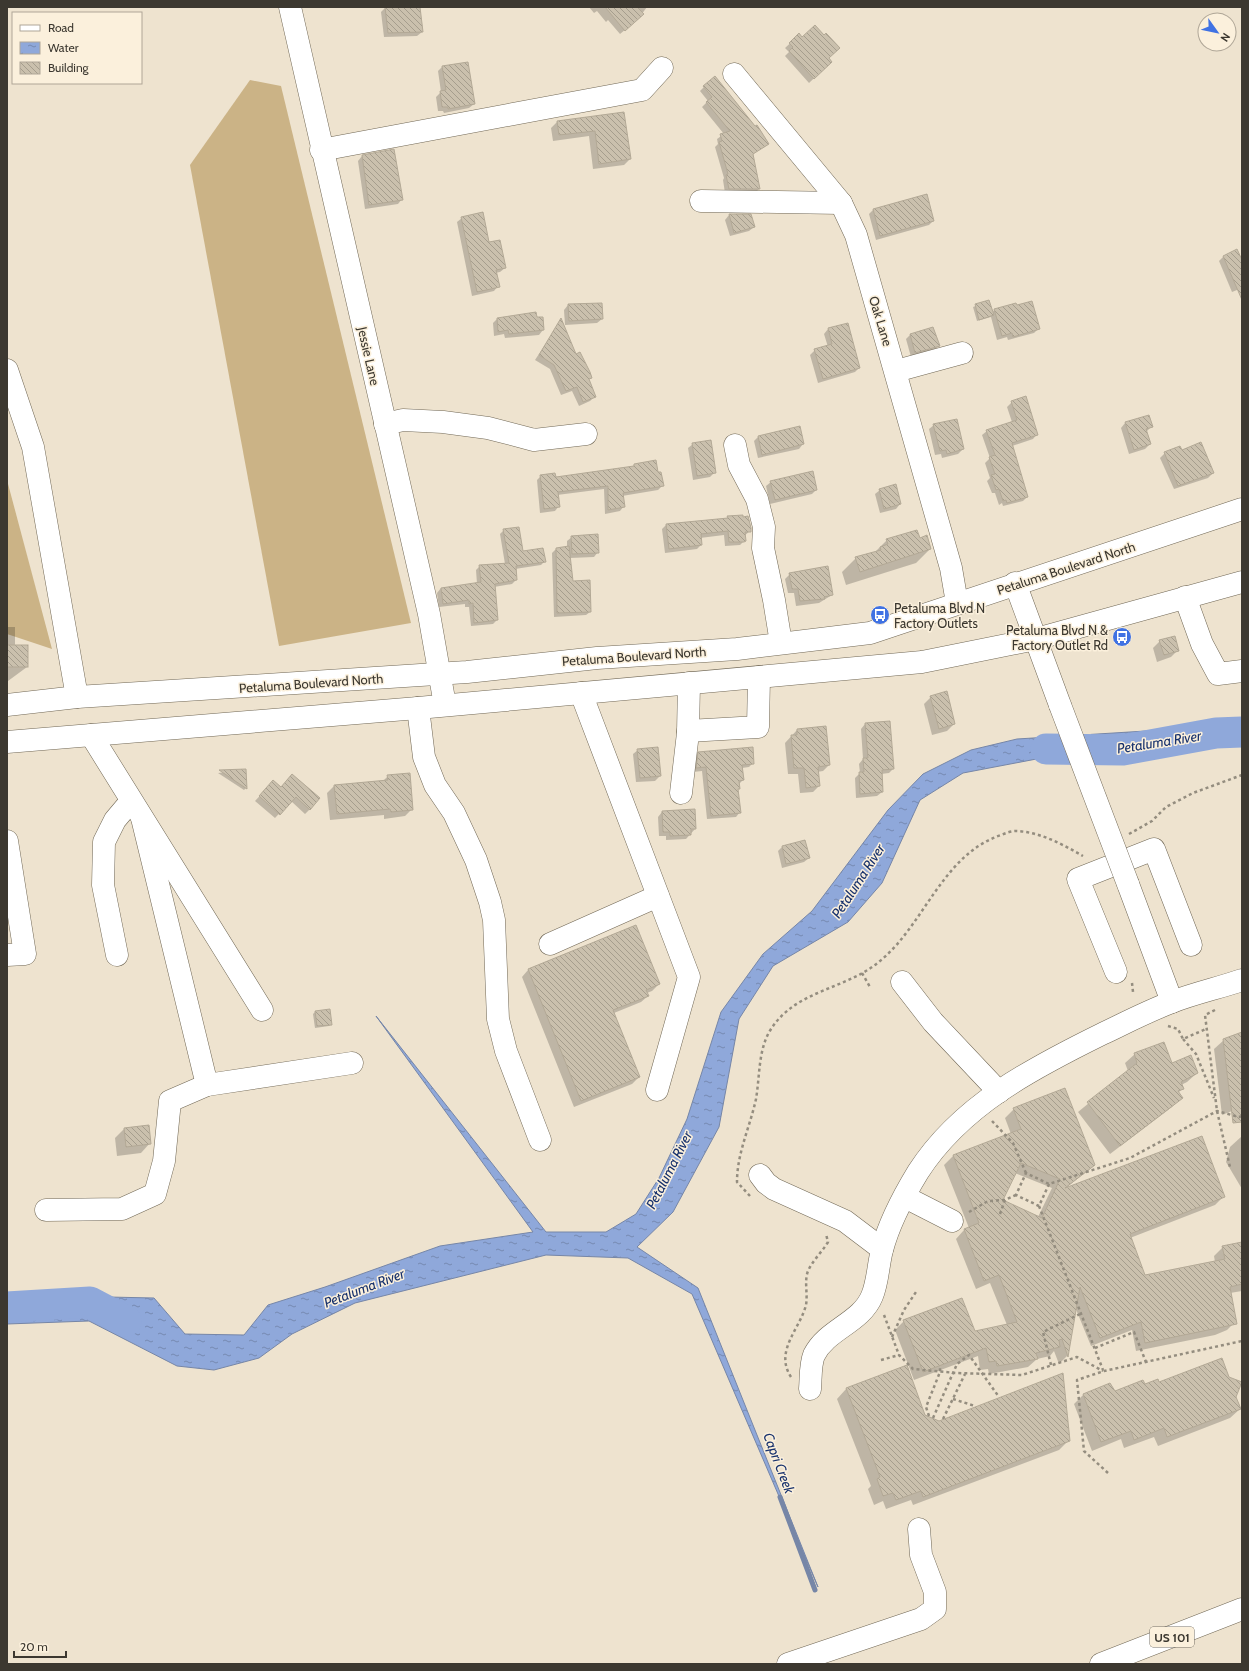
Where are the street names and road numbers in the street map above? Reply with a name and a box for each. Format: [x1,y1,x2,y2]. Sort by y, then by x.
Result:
street label: Oak Lane [866,294,896,348]
street label: Jessie Lane [354,324,384,387]
street label: Petaluma Boulevard North [995,538,1137,598]
street label: Petaluma Boulevard North [561,643,707,669]
street label: Petaluma Boulevard North [238,670,384,696]
road number: US 101 [1150,1627,1194,1647]

